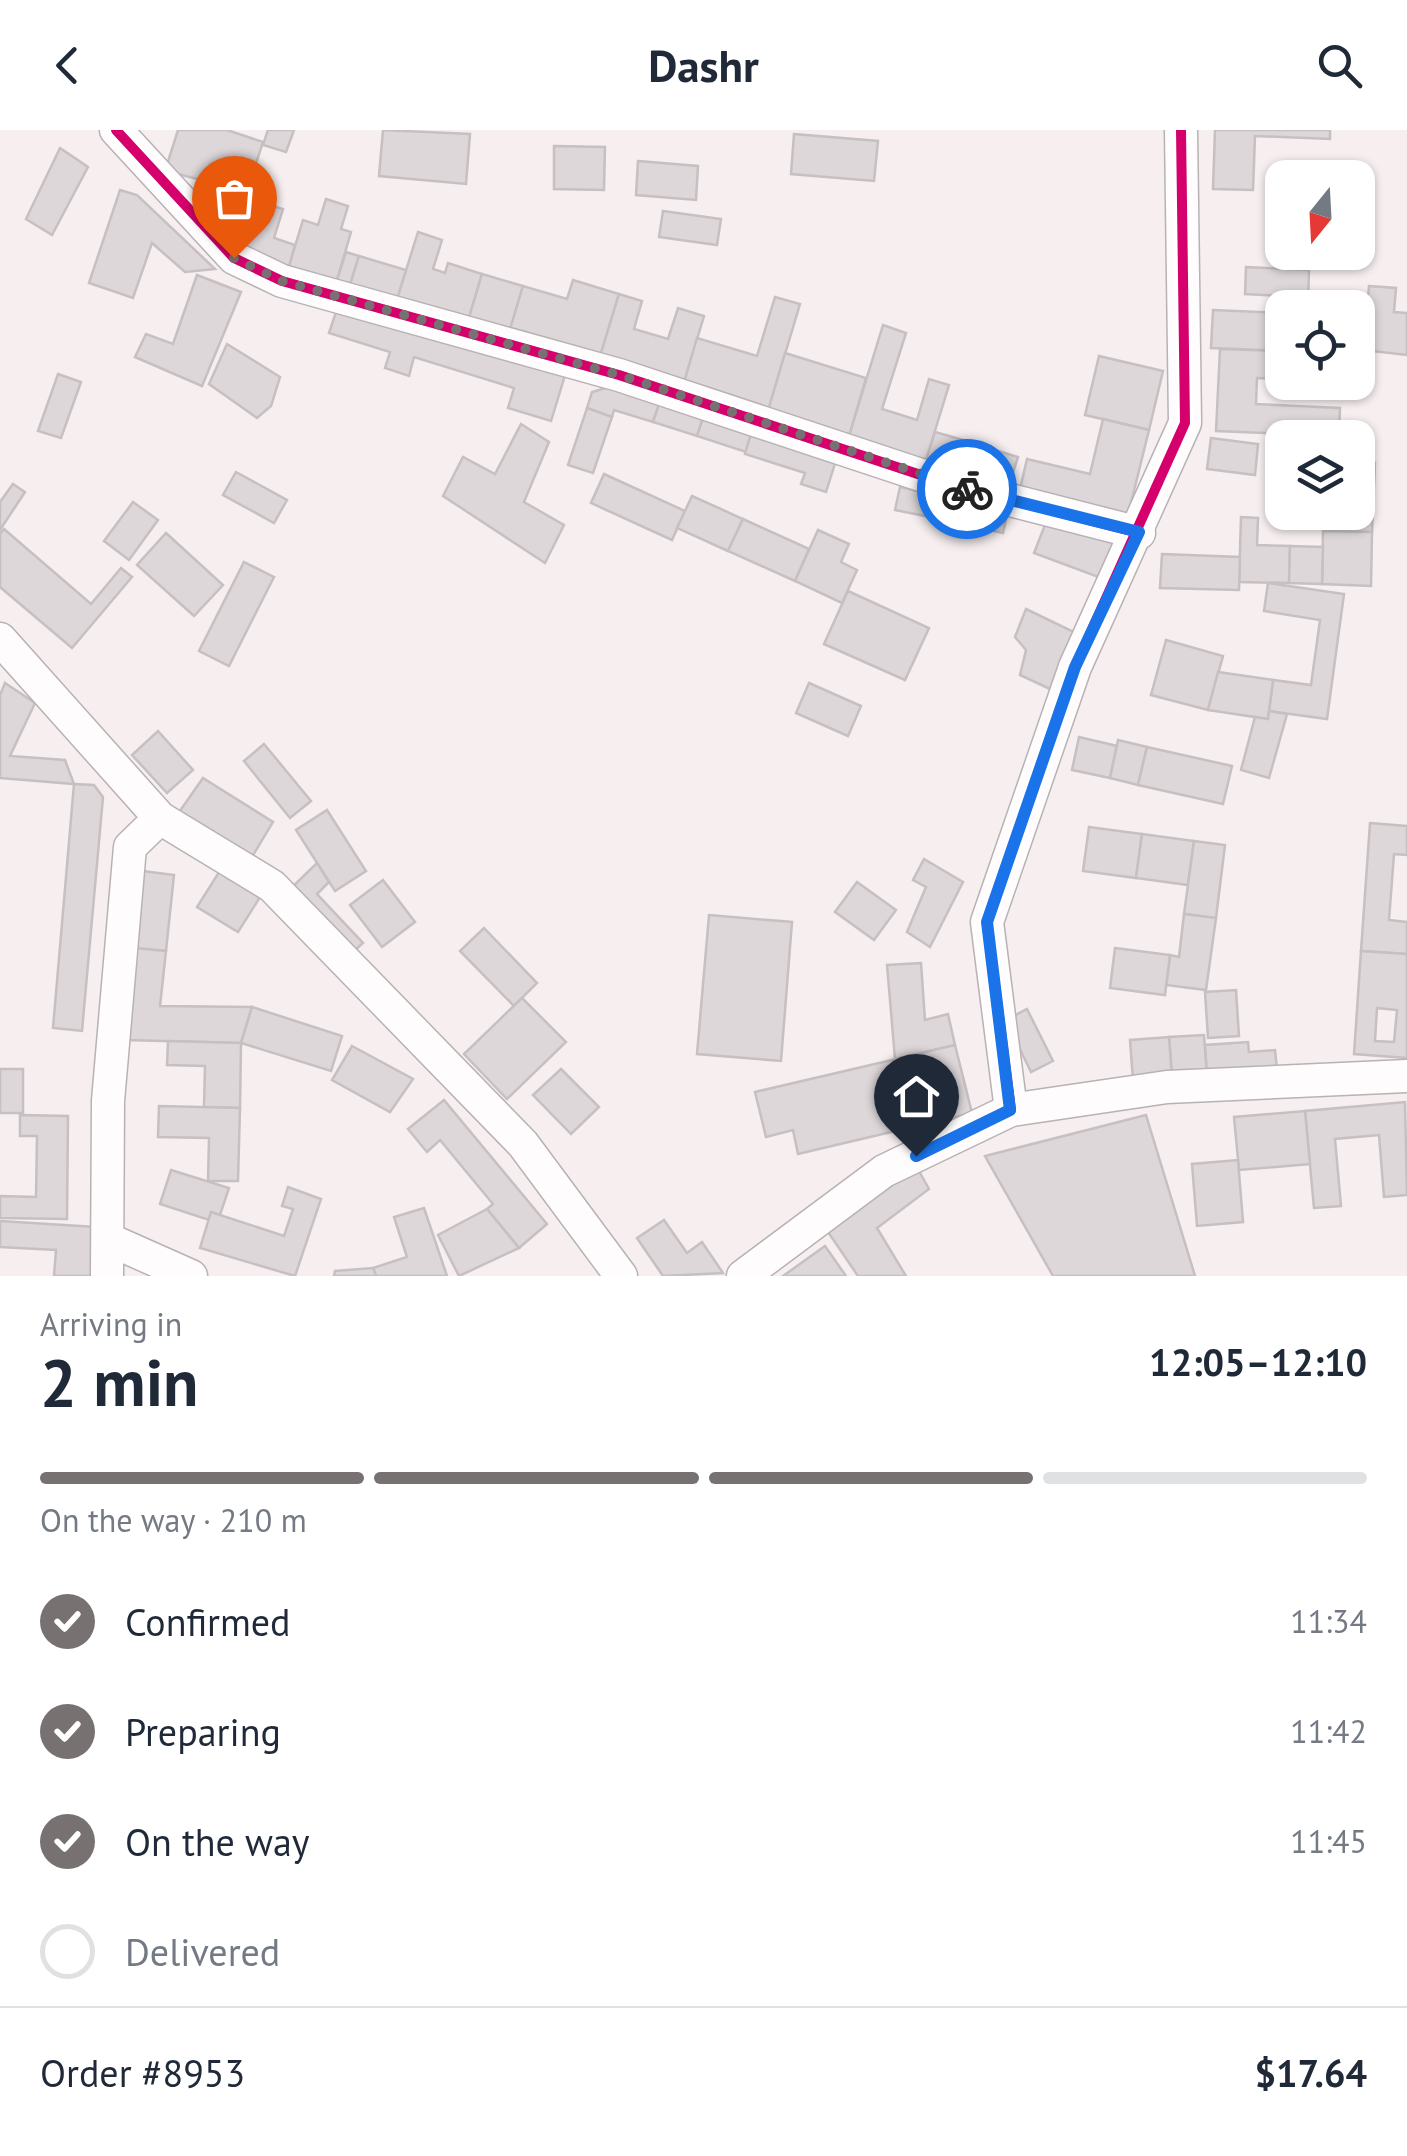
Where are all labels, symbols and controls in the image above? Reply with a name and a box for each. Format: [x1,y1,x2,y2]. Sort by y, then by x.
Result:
text: Dashr [648,36,759,94]
icon: back [40,38,95,93]
icon: search [1312,38,1367,93]
pin [192,156,277,259]
north arrow [1265,160,1375,270]
map controls [1265,160,1375,530]
icon: bag [207,171,262,226]
button: locate [1265,290,1375,400]
button: layers [1265,420,1375,530]
courier [917,439,1017,539]
icon: bike [940,462,995,517]
pin [874,1054,959,1157]
icon: home [889,1069,944,1124]
text: Arriving in [40,1303,182,1345]
text: 12:05–12:10 [1149,1337,1367,1386]
text: 2 min [40,1340,199,1424]
text: On the way · 210 m [40,1499,307,1541]
icon: check [40,1594,95,1649]
text: Confirmed [125,1597,291,1646]
text: 11:34 [1290,1600,1367,1642]
icon: check [40,1704,95,1759]
text: Preparing [125,1707,281,1756]
text: 11:42 [1290,1710,1367,1752]
icon: check [40,1814,95,1869]
text: On the way [125,1817,310,1866]
text: 11:45 [1290,1820,1367,1862]
text: Delivered [125,1927,280,1976]
text: Order #8953 [40,2048,245,2097]
text: $17.64 [1254,2048,1367,2097]

